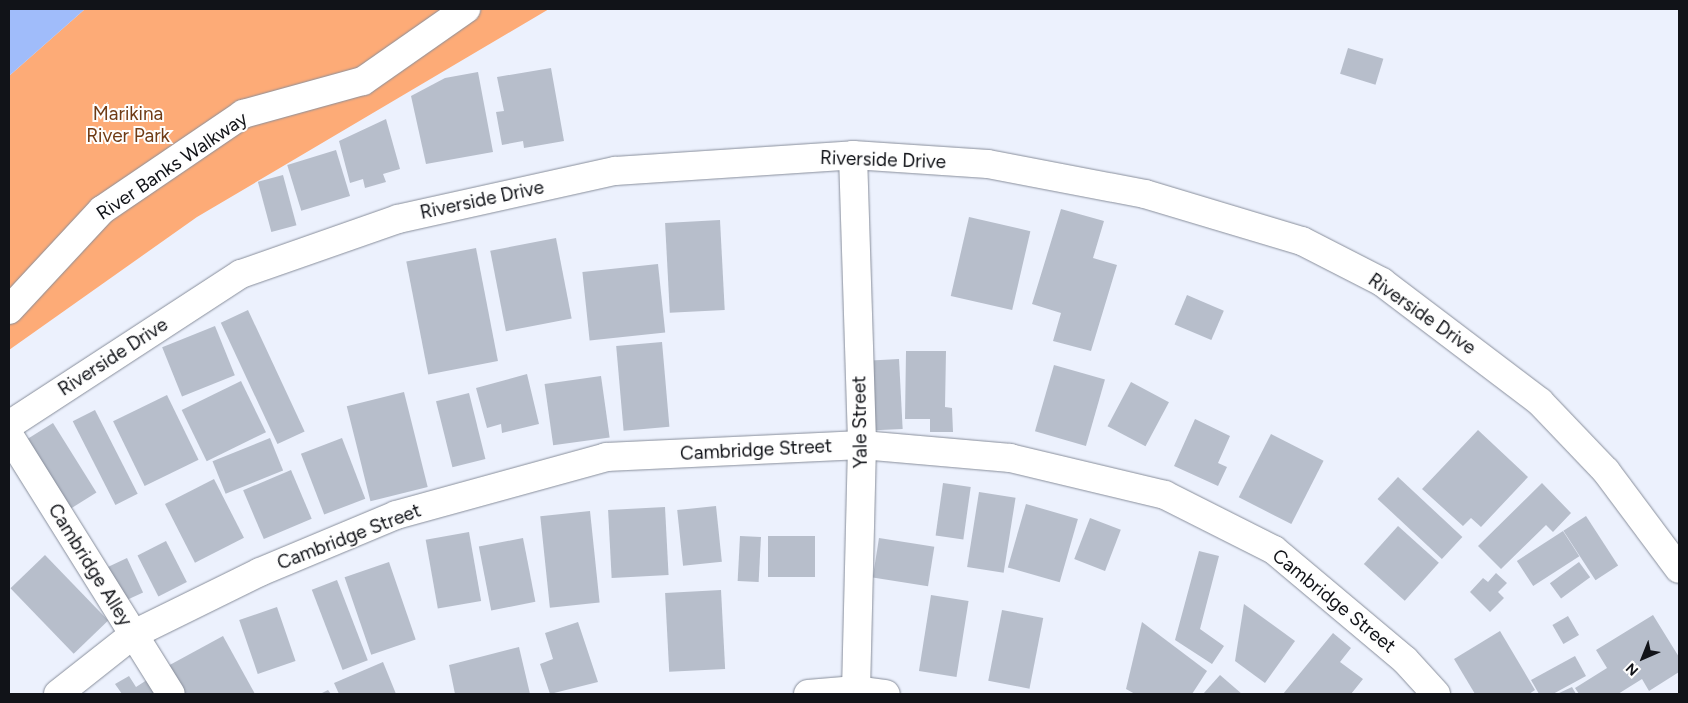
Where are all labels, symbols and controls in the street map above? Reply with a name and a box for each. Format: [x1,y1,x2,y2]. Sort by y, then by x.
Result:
park label: Marikina River Park [86,103,170,147]
street label: River Banks Walkway [92,107,252,225]
street label: Riverside Drive [820,146,946,174]
street label: Riverside Drive [418,176,546,224]
street label: Riverside Drive [1364,268,1480,360]
street label: Riverside Drive [54,313,172,401]
street label: Yale Street [848,376,872,468]
street label: Cambridge Street [679,435,833,465]
street label: Cambridge Street [274,499,424,575]
street label: Cambridge Alley [43,500,137,630]
street label: Cambridge Street [1268,544,1400,658]
north arrow [1618,633,1668,683]
text: N [1622,659,1642,679]

